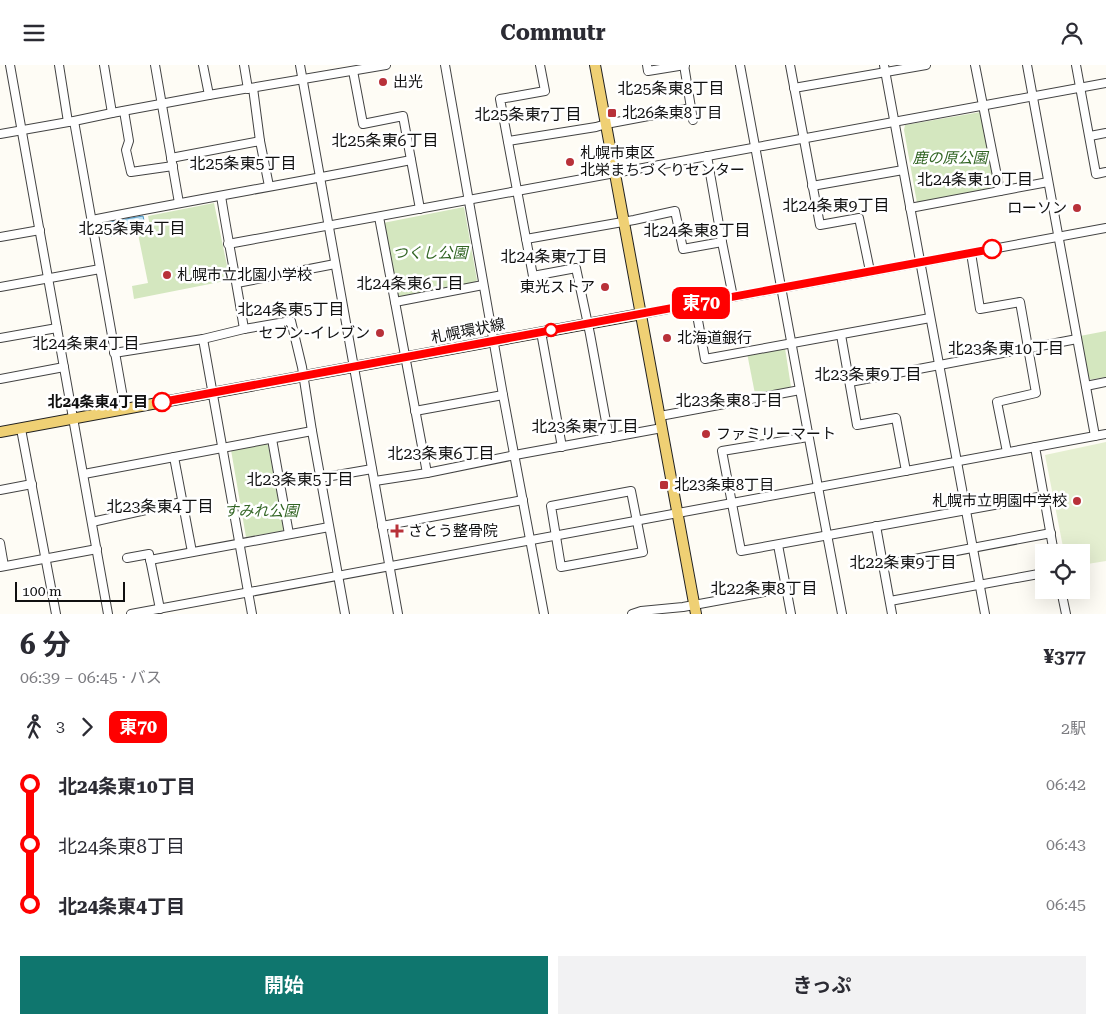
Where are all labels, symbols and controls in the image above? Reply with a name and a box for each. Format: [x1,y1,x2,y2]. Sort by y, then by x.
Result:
icon: menu [20,19,48,47]
icon: person [1058,19,1086,47]
text: Commutr [500,20,606,45]
place label: 出光 [393,73,423,91]
marker: 出光 [377,76,389,88]
district label: 北25条東8丁目 [618,79,724,98]
place label: 北26条東8丁目 [622,104,722,122]
district label: 北25条東7丁目 [475,105,581,124]
marker: 北26条東8丁目 [606,107,618,119]
district label: 北25条東6丁目 [332,131,438,150]
place label: 札幌市東区 北栄まちづくりセンター [580,144,745,179]
park label: 鹿の原公園 [912,149,989,167]
district label: 北25条東5丁目 [190,154,296,173]
marker: 札幌市東区 北栄まちづくりセンター [564,156,576,168]
district label: 北24条東10丁目 [917,170,1033,189]
district label: 北24条東9丁目 [783,196,889,215]
place label: ローソン [1007,199,1067,217]
marker: ローソン [1071,202,1083,214]
district label: 北25条東4丁目 [79,219,185,238]
district label: 北24条東8丁目 [644,221,750,240]
unlabelled marker [982,239,1002,259]
park label: つくし公園 [392,244,469,262]
district label: 北24条東7丁目 [501,247,607,266]
place label: 札幌市立北園小学校 [177,266,312,284]
marker: 札幌市立北園小学校 [161,269,173,281]
district label: 北24条東6丁目 [357,274,463,293]
place label: 東光ストア [520,278,595,296]
marker: 東光ストア [599,281,611,293]
line badge: 東70 [672,287,730,319]
text: 東70 [682,292,720,313]
district label: 北24条東5丁目 [238,300,344,319]
street label: 札幌環状線 [429,315,507,347]
unlabelled marker [544,323,558,337]
place label: セブン-イレブン [258,324,370,342]
marker: セブン-イレブン [374,327,386,339]
place label: 北海道銀行 [677,329,752,347]
marker: 北海道銀行 [661,332,673,344]
district label: 北24条東4丁目 [33,334,139,353]
district label: 北23条東10丁目 [948,339,1064,358]
district label: 北23条東9丁目 [815,365,921,384]
district label: 北23条東8丁目 [676,391,782,410]
marker: 北24条東4丁目 [152,392,172,412]
place label: 北24条東4丁目 [48,393,148,411]
district label: 北23条東7丁目 [532,417,638,436]
place label: ファミリーマート [716,425,836,443]
marker: ファミリーマート [700,428,712,440]
district label: 北23条東6丁目 [388,444,494,463]
district label: 北23条東5丁目 [247,470,353,489]
place label: 北23条東8丁目 [674,476,774,494]
marker: 北23条東8丁目 [658,479,670,491]
place label: 札幌市立明園中学校 [932,492,1067,510]
marker: 札幌市立明園中学校 [1071,495,1083,507]
district label: 北23条東4丁目 [107,497,213,516]
park label: すみれ公園 [223,502,300,520]
place label: さとう整骨院 [408,522,498,540]
marker: さとう整骨院 [390,524,404,538]
map controls [1035,544,1090,599]
button: locate [1035,544,1090,599]
district label: 北22条東9丁目 [850,553,956,572]
scale bar [15,579,125,602]
district label: 北22条東8丁目 [711,579,817,598]
text: 100 m [22,583,62,599]
text: 6 分 [20,628,71,661]
text: ¥377 [1043,645,1086,668]
text: 06:39 – 06:45 · バス [20,668,162,687]
icon: walk [20,713,48,741]
icon: forward [73,713,101,741]
text: 東70 [119,716,157,737]
text: 3 [56,717,65,736]
text: 2駅 [1061,719,1086,738]
text: 北24条東10丁目 [58,775,196,798]
text: 06:42 [1046,775,1086,794]
text: 北24条東8丁目 [58,835,185,858]
text: 06:43 [1046,835,1086,854]
text: 北24条東4丁目 [58,895,185,918]
text: 06:45 [1046,895,1086,914]
button: 開始 [20,956,548,1014]
button: きっぷ [558,956,1086,1014]

